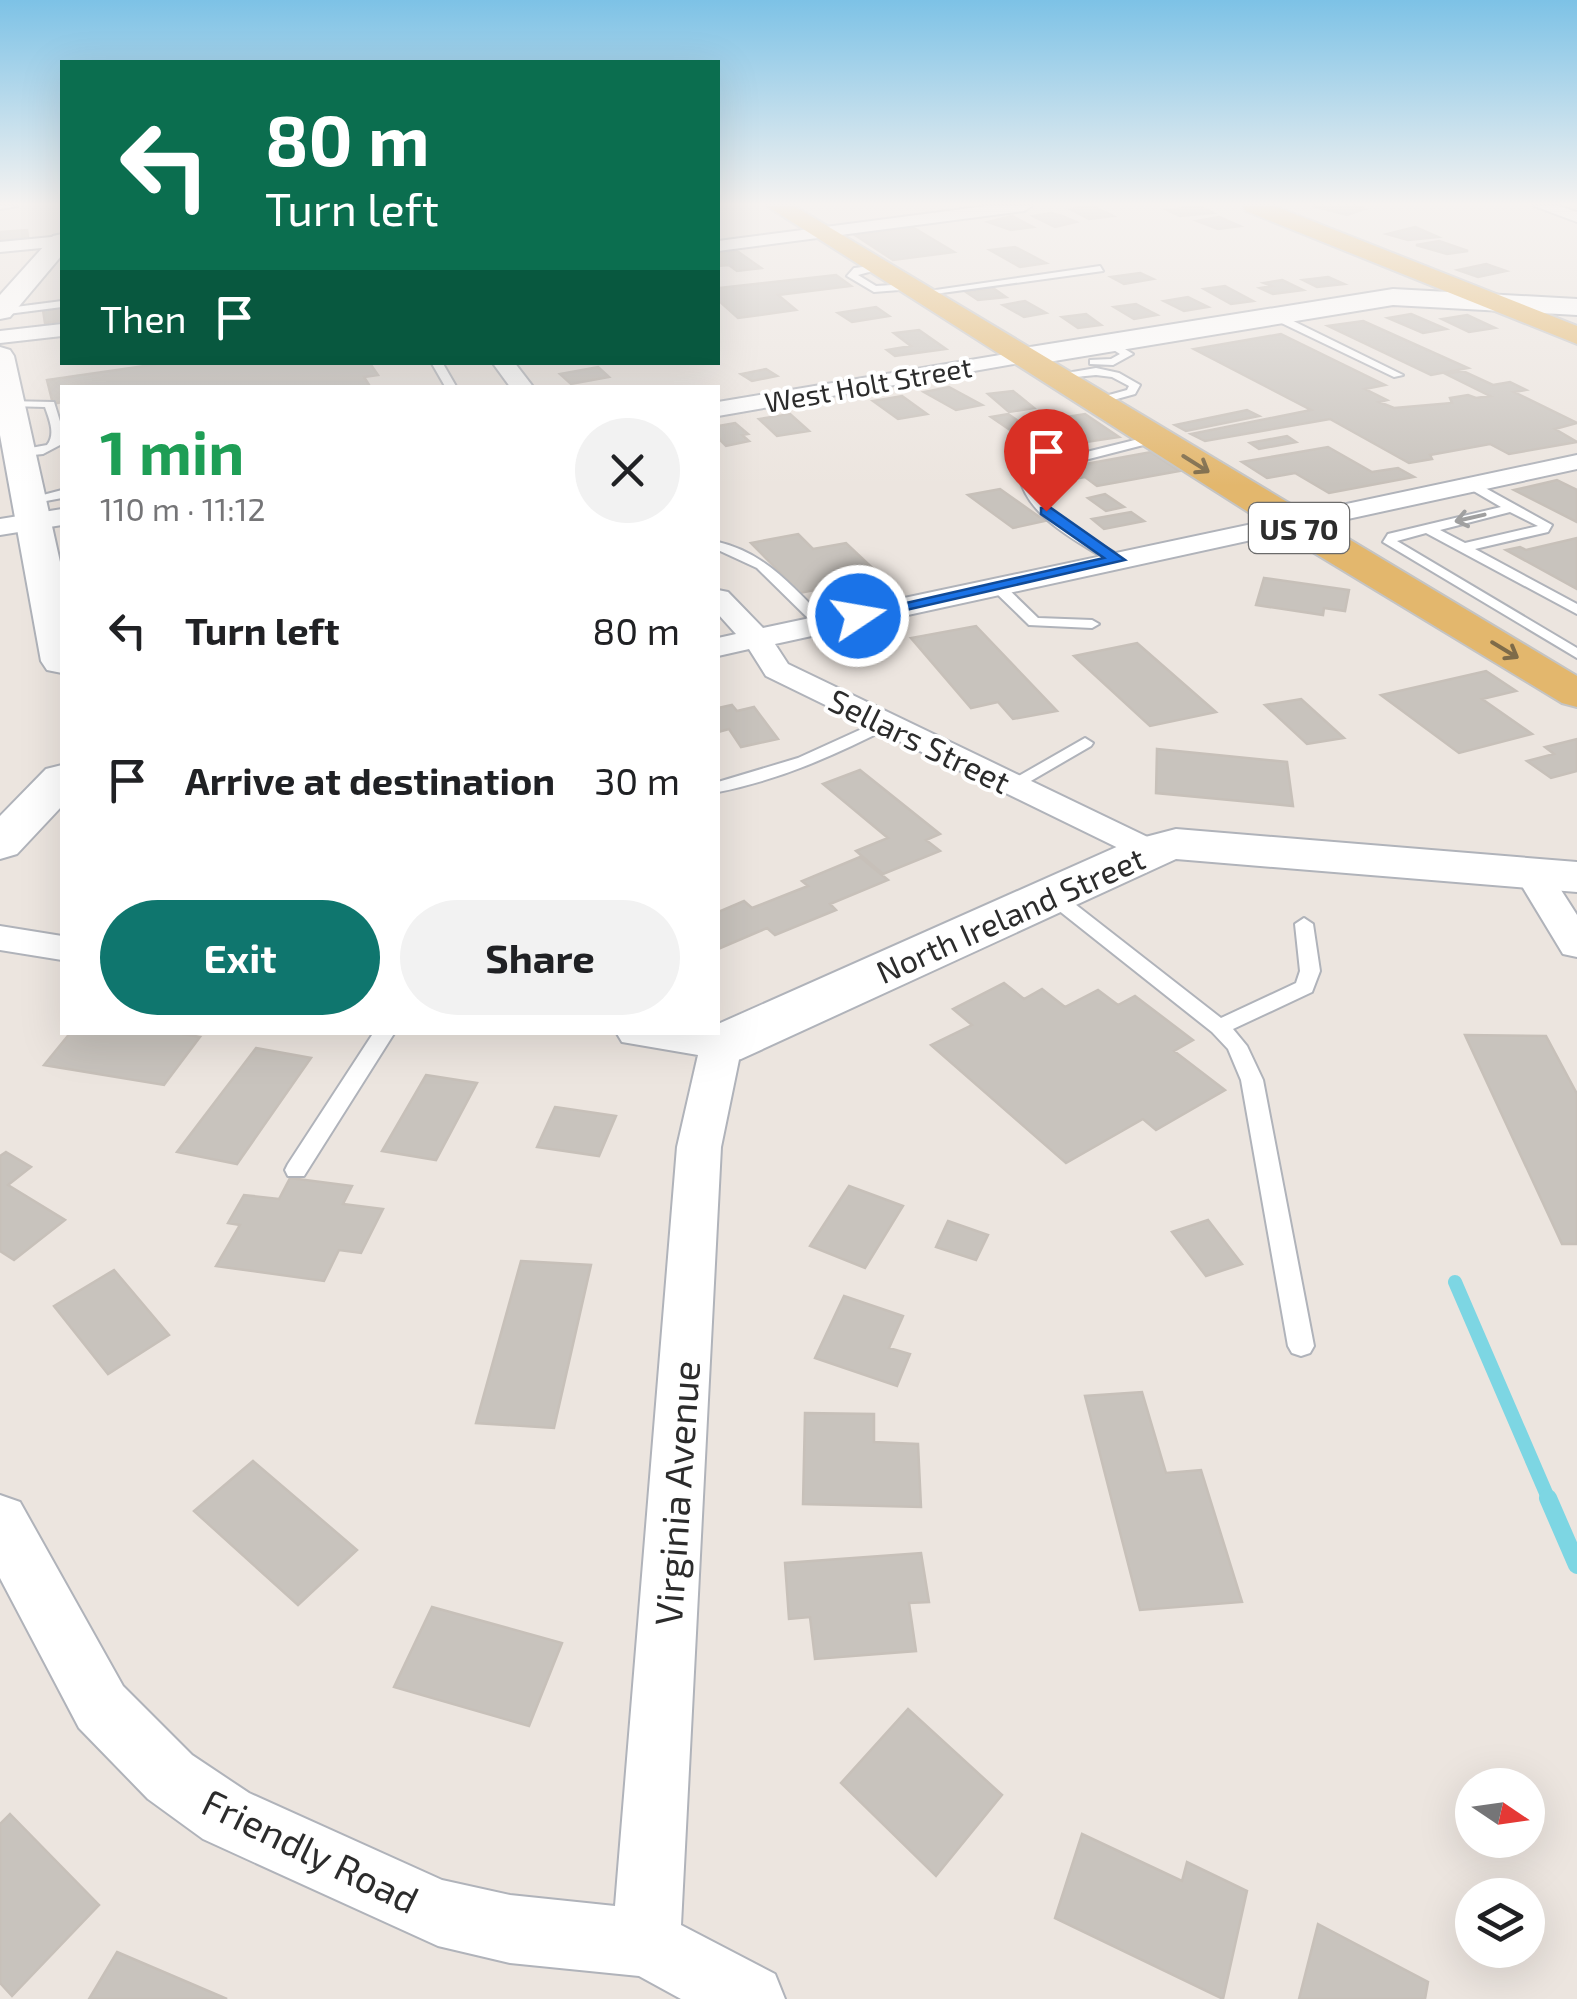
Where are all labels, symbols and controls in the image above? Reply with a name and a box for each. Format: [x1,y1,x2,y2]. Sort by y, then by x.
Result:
text: 80 m [265,96,430,180]
icon: left [100,100,230,230]
text: Turn left [265,181,439,235]
icon: arrive [207,290,262,345]
text: Then [100,295,187,341]
street label: West Holt Street [762,349,974,419]
pin [1004,409,1089,512]
text: 1 min [100,415,244,487]
button: close [575,418,680,523]
icon: arrive [1019,424,1074,479]
one-way arrow [1181,454,1210,475]
text: 110 m · 11:12 [100,489,266,527]
road number: US 70 [1249,503,1349,553]
one-way arrow [1455,510,1487,528]
position arrow [806,564,910,668]
icon: left [100,603,155,658]
text: Turn left [185,607,340,653]
text: 80 m [592,607,680,653]
one-way arrow [1490,640,1519,660]
street label: Sellars Street [823,680,1017,800]
icon: arrive [100,753,155,808]
text: Arrive at destination [185,757,555,803]
text: 30 m [594,757,680,803]
street label: North Ireland Street [870,838,1150,990]
button: Exit [100,900,380,1015]
button: Share [400,900,680,1015]
street label: Virginia Avenue [644,1359,708,1627]
north arrow [1455,1768,1545,1858]
map controls [1455,1768,1545,1968]
street label: Friendly Road [196,1778,426,1922]
button: layers [1455,1878,1545,1968]

